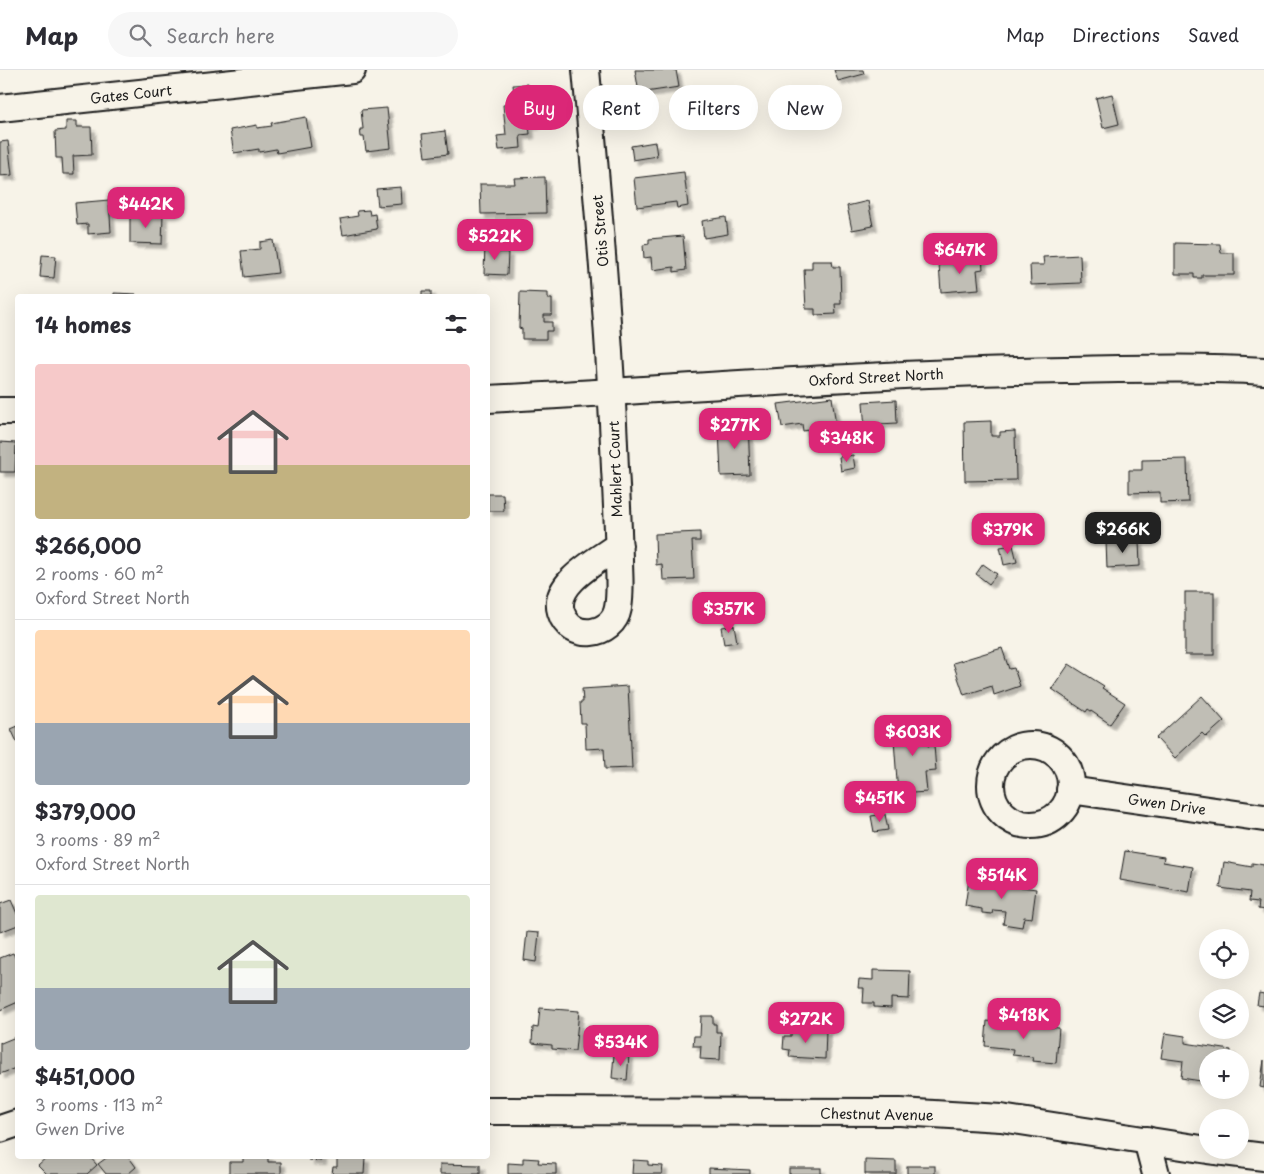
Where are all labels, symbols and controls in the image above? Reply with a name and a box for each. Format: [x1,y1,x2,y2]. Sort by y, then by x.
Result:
search box [108,12,458,57]
text: Map [25,17,78,53]
icon: search [126,21,154,49]
text: Search here [166,21,275,49]
text: Map [1006,21,1044,48]
text: Directions [1072,21,1160,48]
text: Saved [1188,21,1239,48]
street label: Gates Court [89,79,173,109]
chip: Buy [505,85,573,130]
chip: Rent [583,85,659,130]
chip: Filters [669,85,758,130]
chip: New [768,85,842,130]
pin: $442K [111,186,181,229]
text: $442K [119,191,173,215]
street label: Otis Street [586,194,614,268]
pin: $522K [460,218,530,261]
text: $522K [468,223,522,247]
pin: $647K [925,232,995,275]
text: $647K [934,237,986,261]
text: 14 homes [35,308,131,340]
icon: filters [442,310,470,338]
street label: Oxford Street North [808,363,944,391]
icon: home [208,397,298,487]
pin: $277K [700,408,770,450]
text: $277K [710,412,760,436]
street label: Mahlert Court [603,420,627,518]
pin: $348K [812,420,882,463]
text: $348K [820,425,874,449]
pin: $379K [973,512,1043,555]
pin: $266K [1088,512,1158,554]
text: $266K [1096,516,1150,540]
text: $379K [983,517,1033,541]
text: $266,000 [35,529,141,561]
text: 2 rooms · 60 m² [35,561,164,585]
text: Oxford Street North [35,585,190,609]
pin: $357K [694,592,764,634]
text: $357K [703,596,755,620]
icon: home [208,662,298,752]
pin: $603K [878,714,948,757]
text: $603K [885,719,941,743]
pin: $451K [845,780,915,823]
text: $451K [855,785,905,809]
street label: Gwen Drive [1127,788,1207,820]
text: $379,000 [35,795,136,827]
text: 3 rooms · 89 m² [35,827,160,851]
text: Oxford Street North [35,851,190,875]
pin: $514K [967,858,1037,900]
text: $514K [977,862,1027,886]
icon: home [208,927,298,1017]
map controls [1199,929,1249,1159]
button: locate [1199,929,1249,979]
button: layers [1199,989,1249,1039]
pin: $418K [989,998,1059,1040]
pin: $272K [771,1002,841,1044]
text: $418K [999,1002,1049,1026]
text: $272K [779,1006,833,1030]
pin: $534K [586,1024,656,1067]
text: $534K [594,1029,648,1053]
button: + [1199,1049,1249,1099]
text: $451,000 [35,1060,135,1092]
text: 3 rooms · 113 m² [35,1092,163,1116]
street label: Chestnut Avenue [820,1103,934,1125]
button: − [1199,1109,1249,1159]
text: Gwen Drive [35,1116,125,1140]

